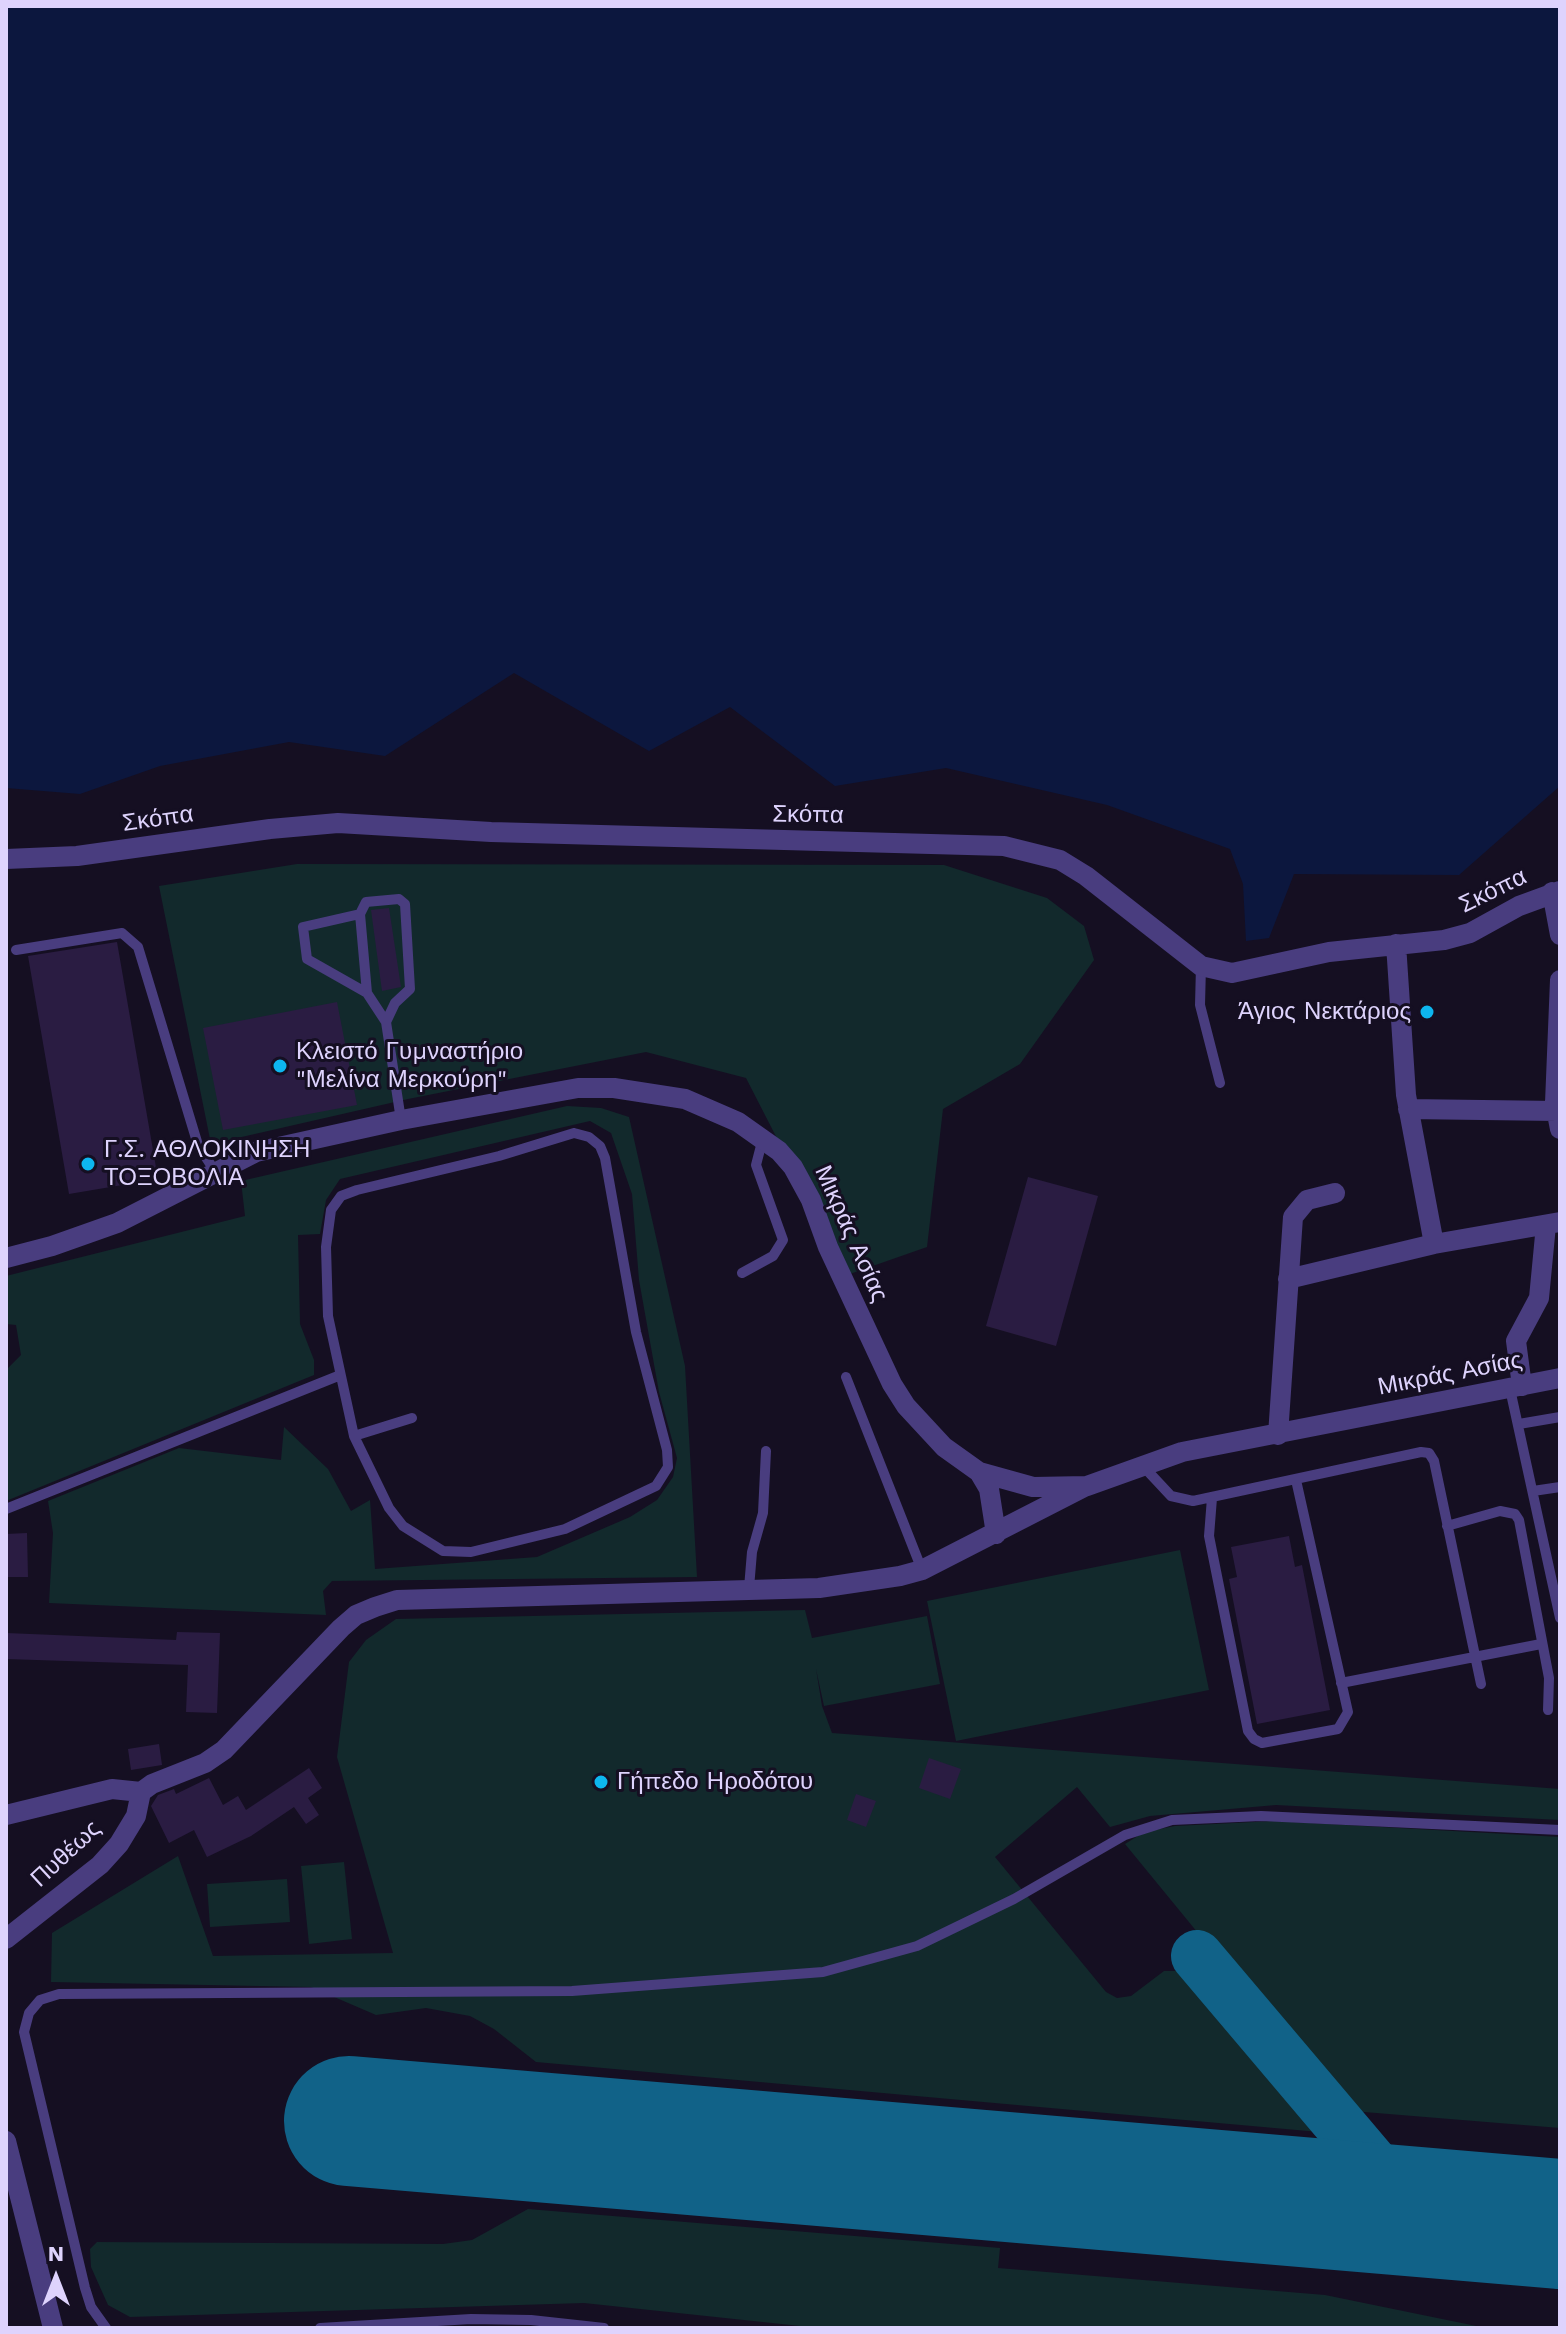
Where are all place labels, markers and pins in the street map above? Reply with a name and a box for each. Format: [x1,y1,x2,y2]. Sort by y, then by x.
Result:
place label: Άγιος Νεκτάριος [1238,998,1411,1026]
marker: Άγιος Νεκτάριος [1418,1003,1436,1021]
place label: Κλειστό Γυμναστήριο "Μελίνα Μερκούρη" [296,1038,523,1094]
marker: Κλειστό Γυμναστήριο "Μελίνα Μερκούρη" [271,1057,289,1075]
place label: Γ.Σ. ΑΘΛΟΚΙΝΗΣΗ ΤΟΞΟΒΟΛΙΑ [104,1136,310,1192]
marker: Γ.Σ. ΑΘΛΟΚΙΝΗΣΗ ΤΟΞΟΒΟΛΙΑ [79,1155,97,1173]
place label: Γήπεδο Ηροδότου [617,1768,813,1796]
marker: Γήπεδο Ηροδότου [592,1773,610,1791]

